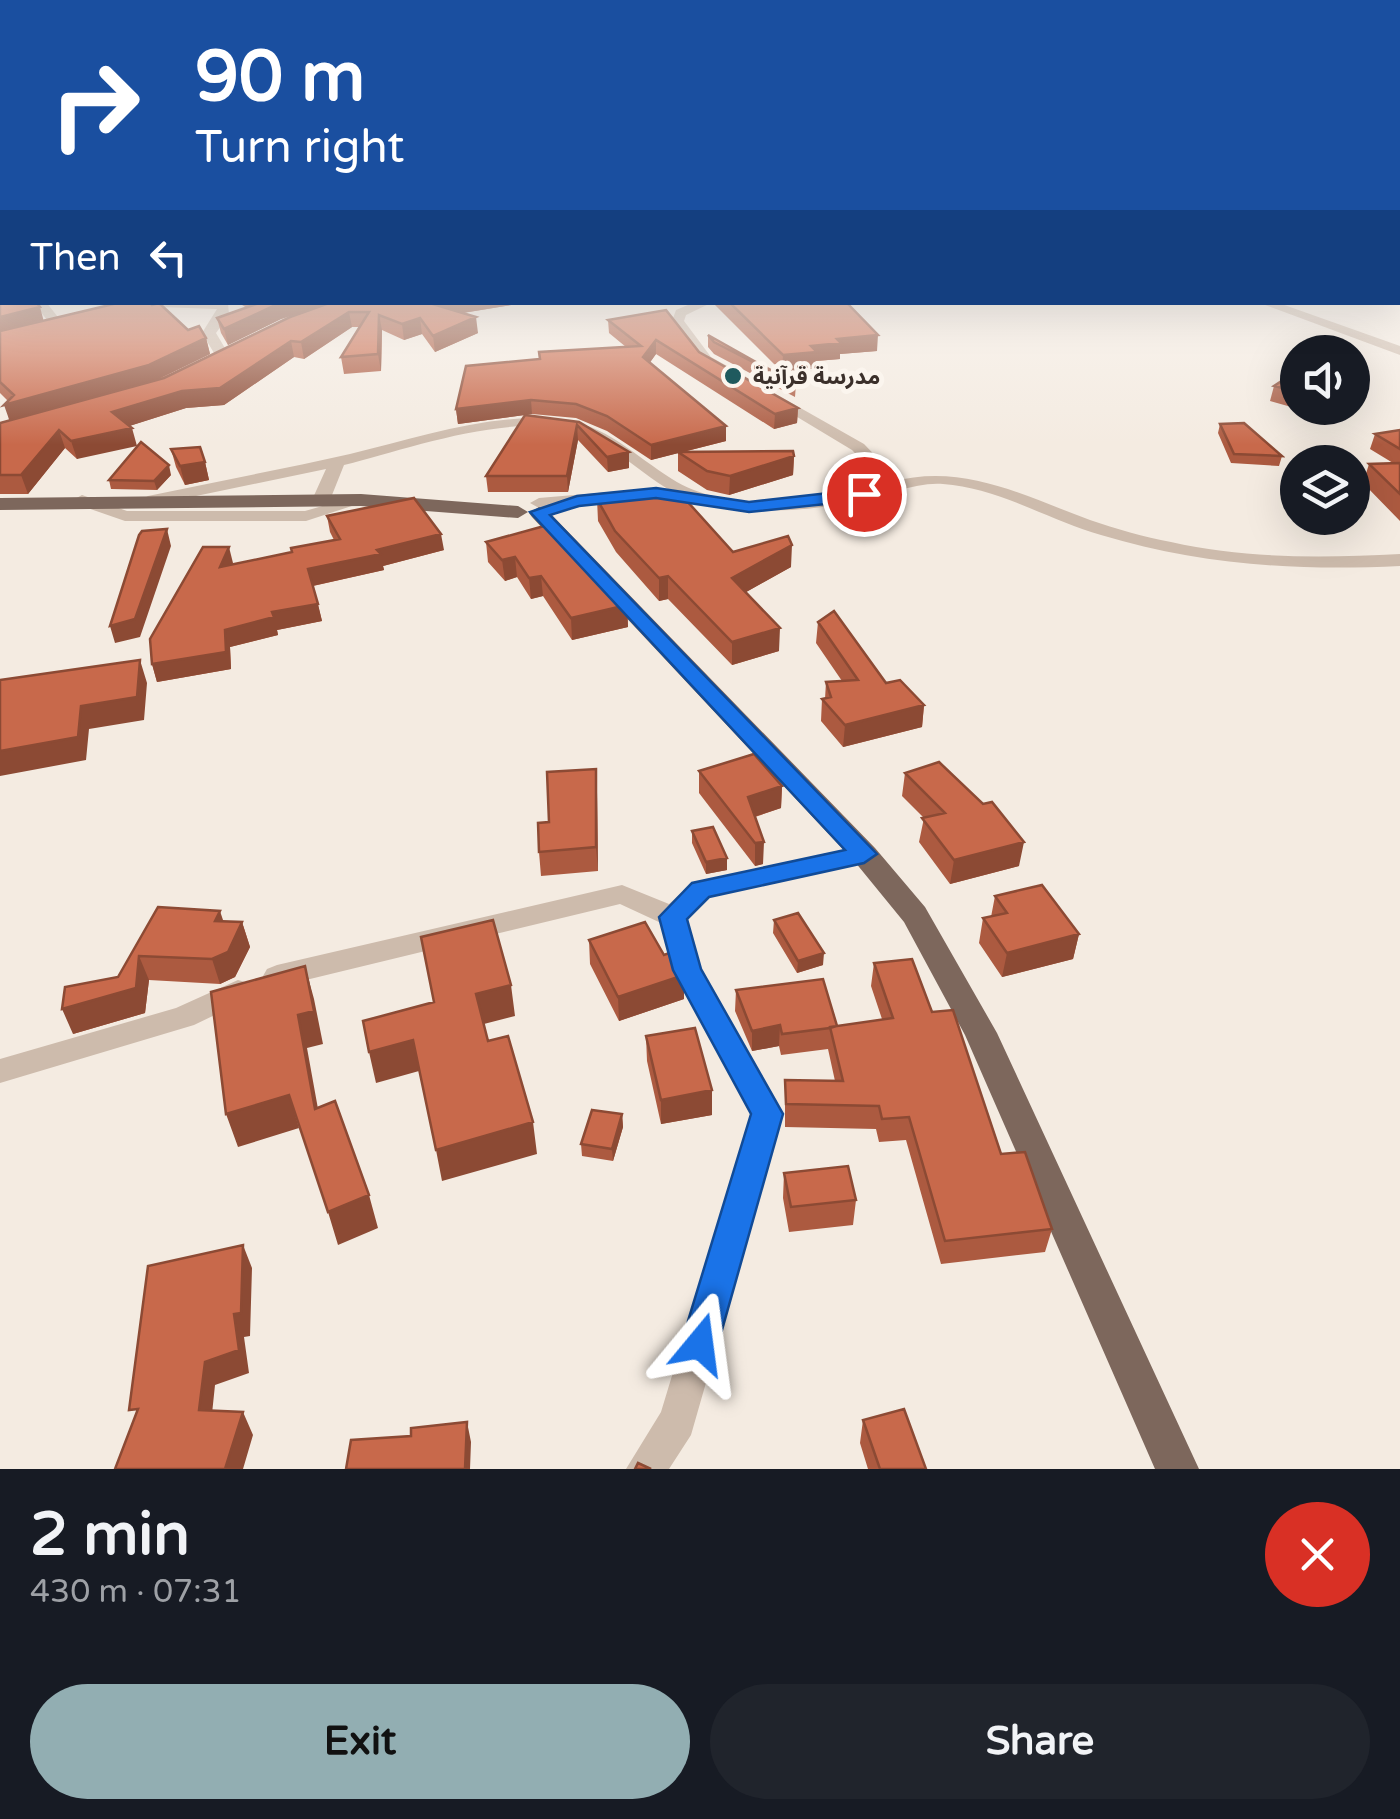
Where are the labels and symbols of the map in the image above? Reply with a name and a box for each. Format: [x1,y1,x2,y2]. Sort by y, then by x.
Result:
place label: مدرسة قرآنية [753,364,880,390]
marker: مدرسة قرآنية [722,365,744,387]
pin [822,452,907,537]
position arrow [648,1292,752,1396]

